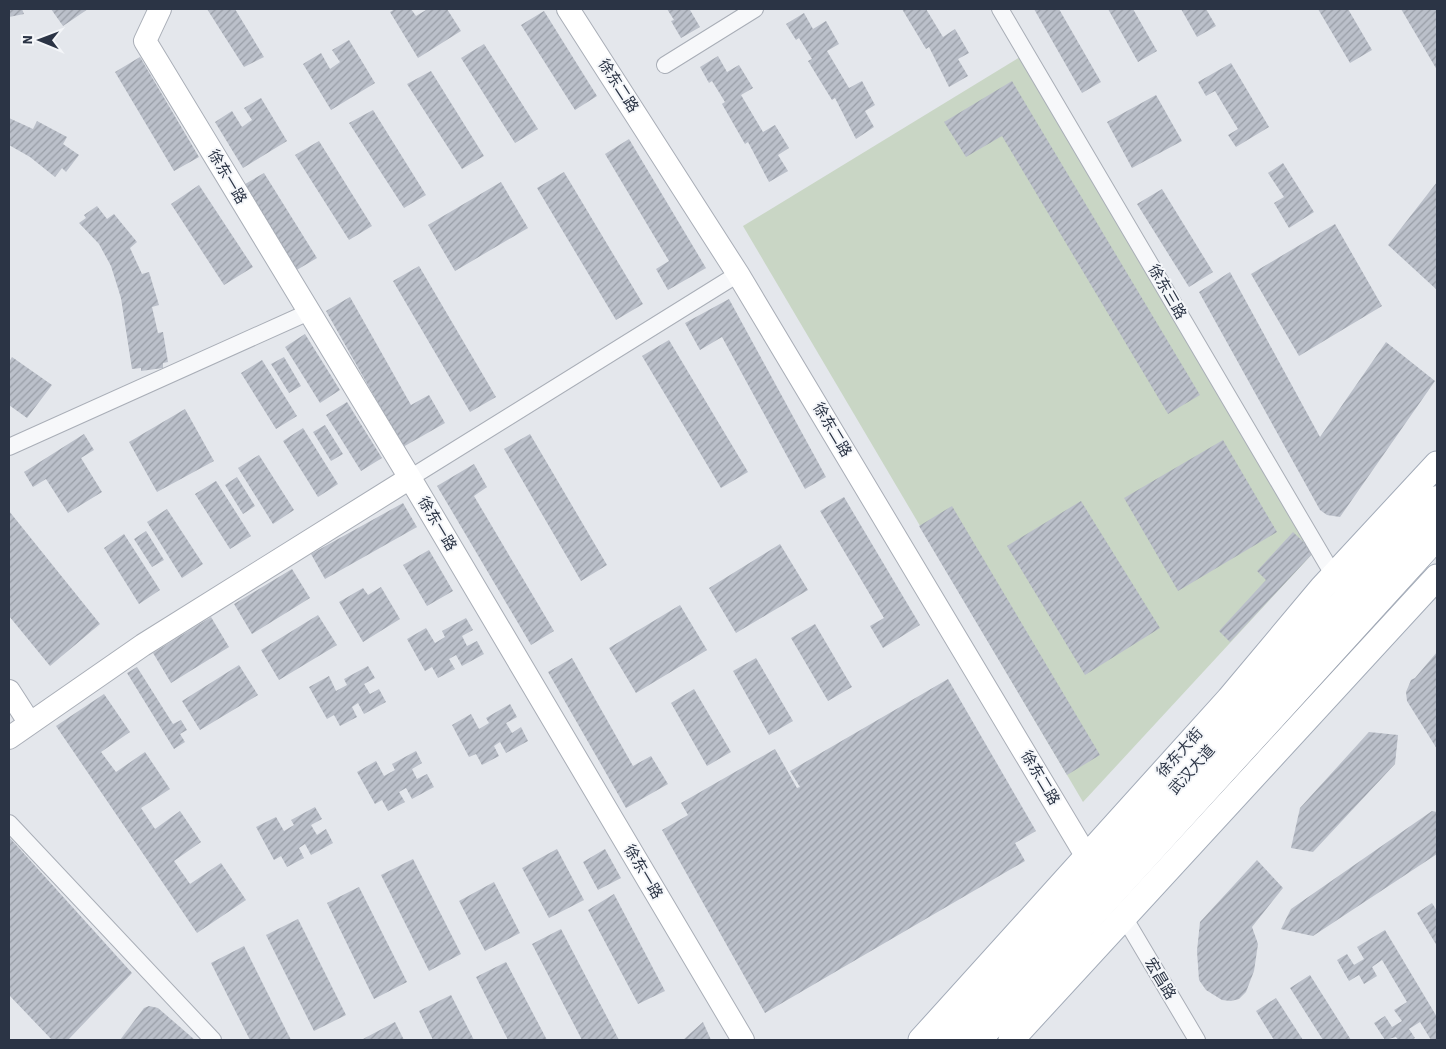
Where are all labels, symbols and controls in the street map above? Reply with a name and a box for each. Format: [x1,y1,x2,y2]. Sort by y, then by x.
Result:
north arrow [15,15,65,65]
text: N [18,35,38,45]
street label: 徐东二路 [593,55,643,117]
street label: 徐东一路 [203,146,251,208]
street label: 徐东三路 [1143,261,1191,323]
street label: 徐东二路 [808,399,856,461]
street label: 徐东一路 [413,493,461,555]
street label: 徐东大街 [1152,724,1208,782]
street label: 武汉大道 [1164,741,1220,799]
street label: 徐东二路 [1016,747,1064,809]
street label: 徐东一路 [619,841,667,903]
street label: 宏昌路 [1139,954,1181,1004]

